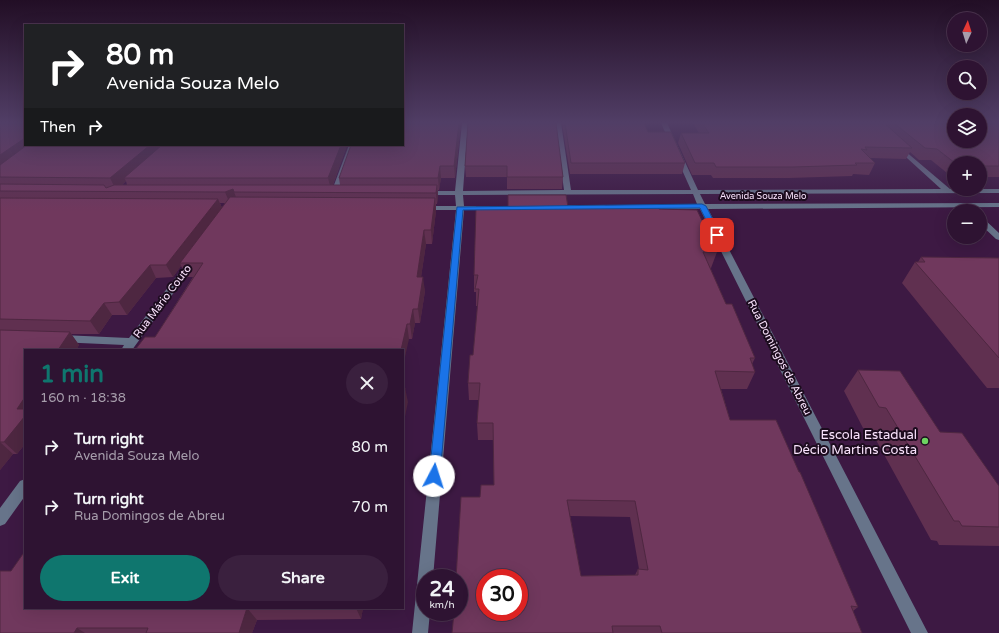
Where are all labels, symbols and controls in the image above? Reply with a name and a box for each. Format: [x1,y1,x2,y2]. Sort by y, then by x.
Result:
north arrow [947,12,987,52]
map controls [947,12,987,244]
text: 80 m [106,38,174,72]
icon: right [40,40,92,92]
button: search [947,60,987,100]
text: Avenida Souza Melo [106,72,279,94]
button: layers [947,108,987,148]
icon: right [84,116,106,138]
text: Then [40,118,76,136]
button: + [947,156,987,196]
street label: Avenida Souza Melo [720,191,807,202]
button: − [947,204,987,244]
pin [700,218,734,252]
icon: arrive [706,224,728,246]
street label: Rua Mário Couto [131,262,194,341]
street label: Rua Domingos de Abreu [745,297,814,417]
text: 1 min [40,360,104,389]
button: close [346,362,388,404]
text: 160 m · 18:38 [40,390,126,406]
place label: Escola Estadual Décio Martins Costa [793,427,917,458]
text: Turn right [74,430,144,448]
icon: right [40,436,62,458]
marker: Escola Estadual Décio Martins Costa [920,436,930,446]
text: 80 m [351,438,388,456]
text: Avenida Souza Melo [74,448,199,464]
position arrow [413,455,455,497]
text: Turn right [74,490,144,508]
icon: right [40,496,62,518]
text: 70 m [351,498,388,516]
text: Rua Domingos de Abreu [74,508,225,524]
button: Exit [40,555,210,601]
button: Share [218,555,388,601]
speed limit sign: 30 [476,569,528,621]
text: 24 [429,578,455,602]
text: km/h [429,599,455,611]

